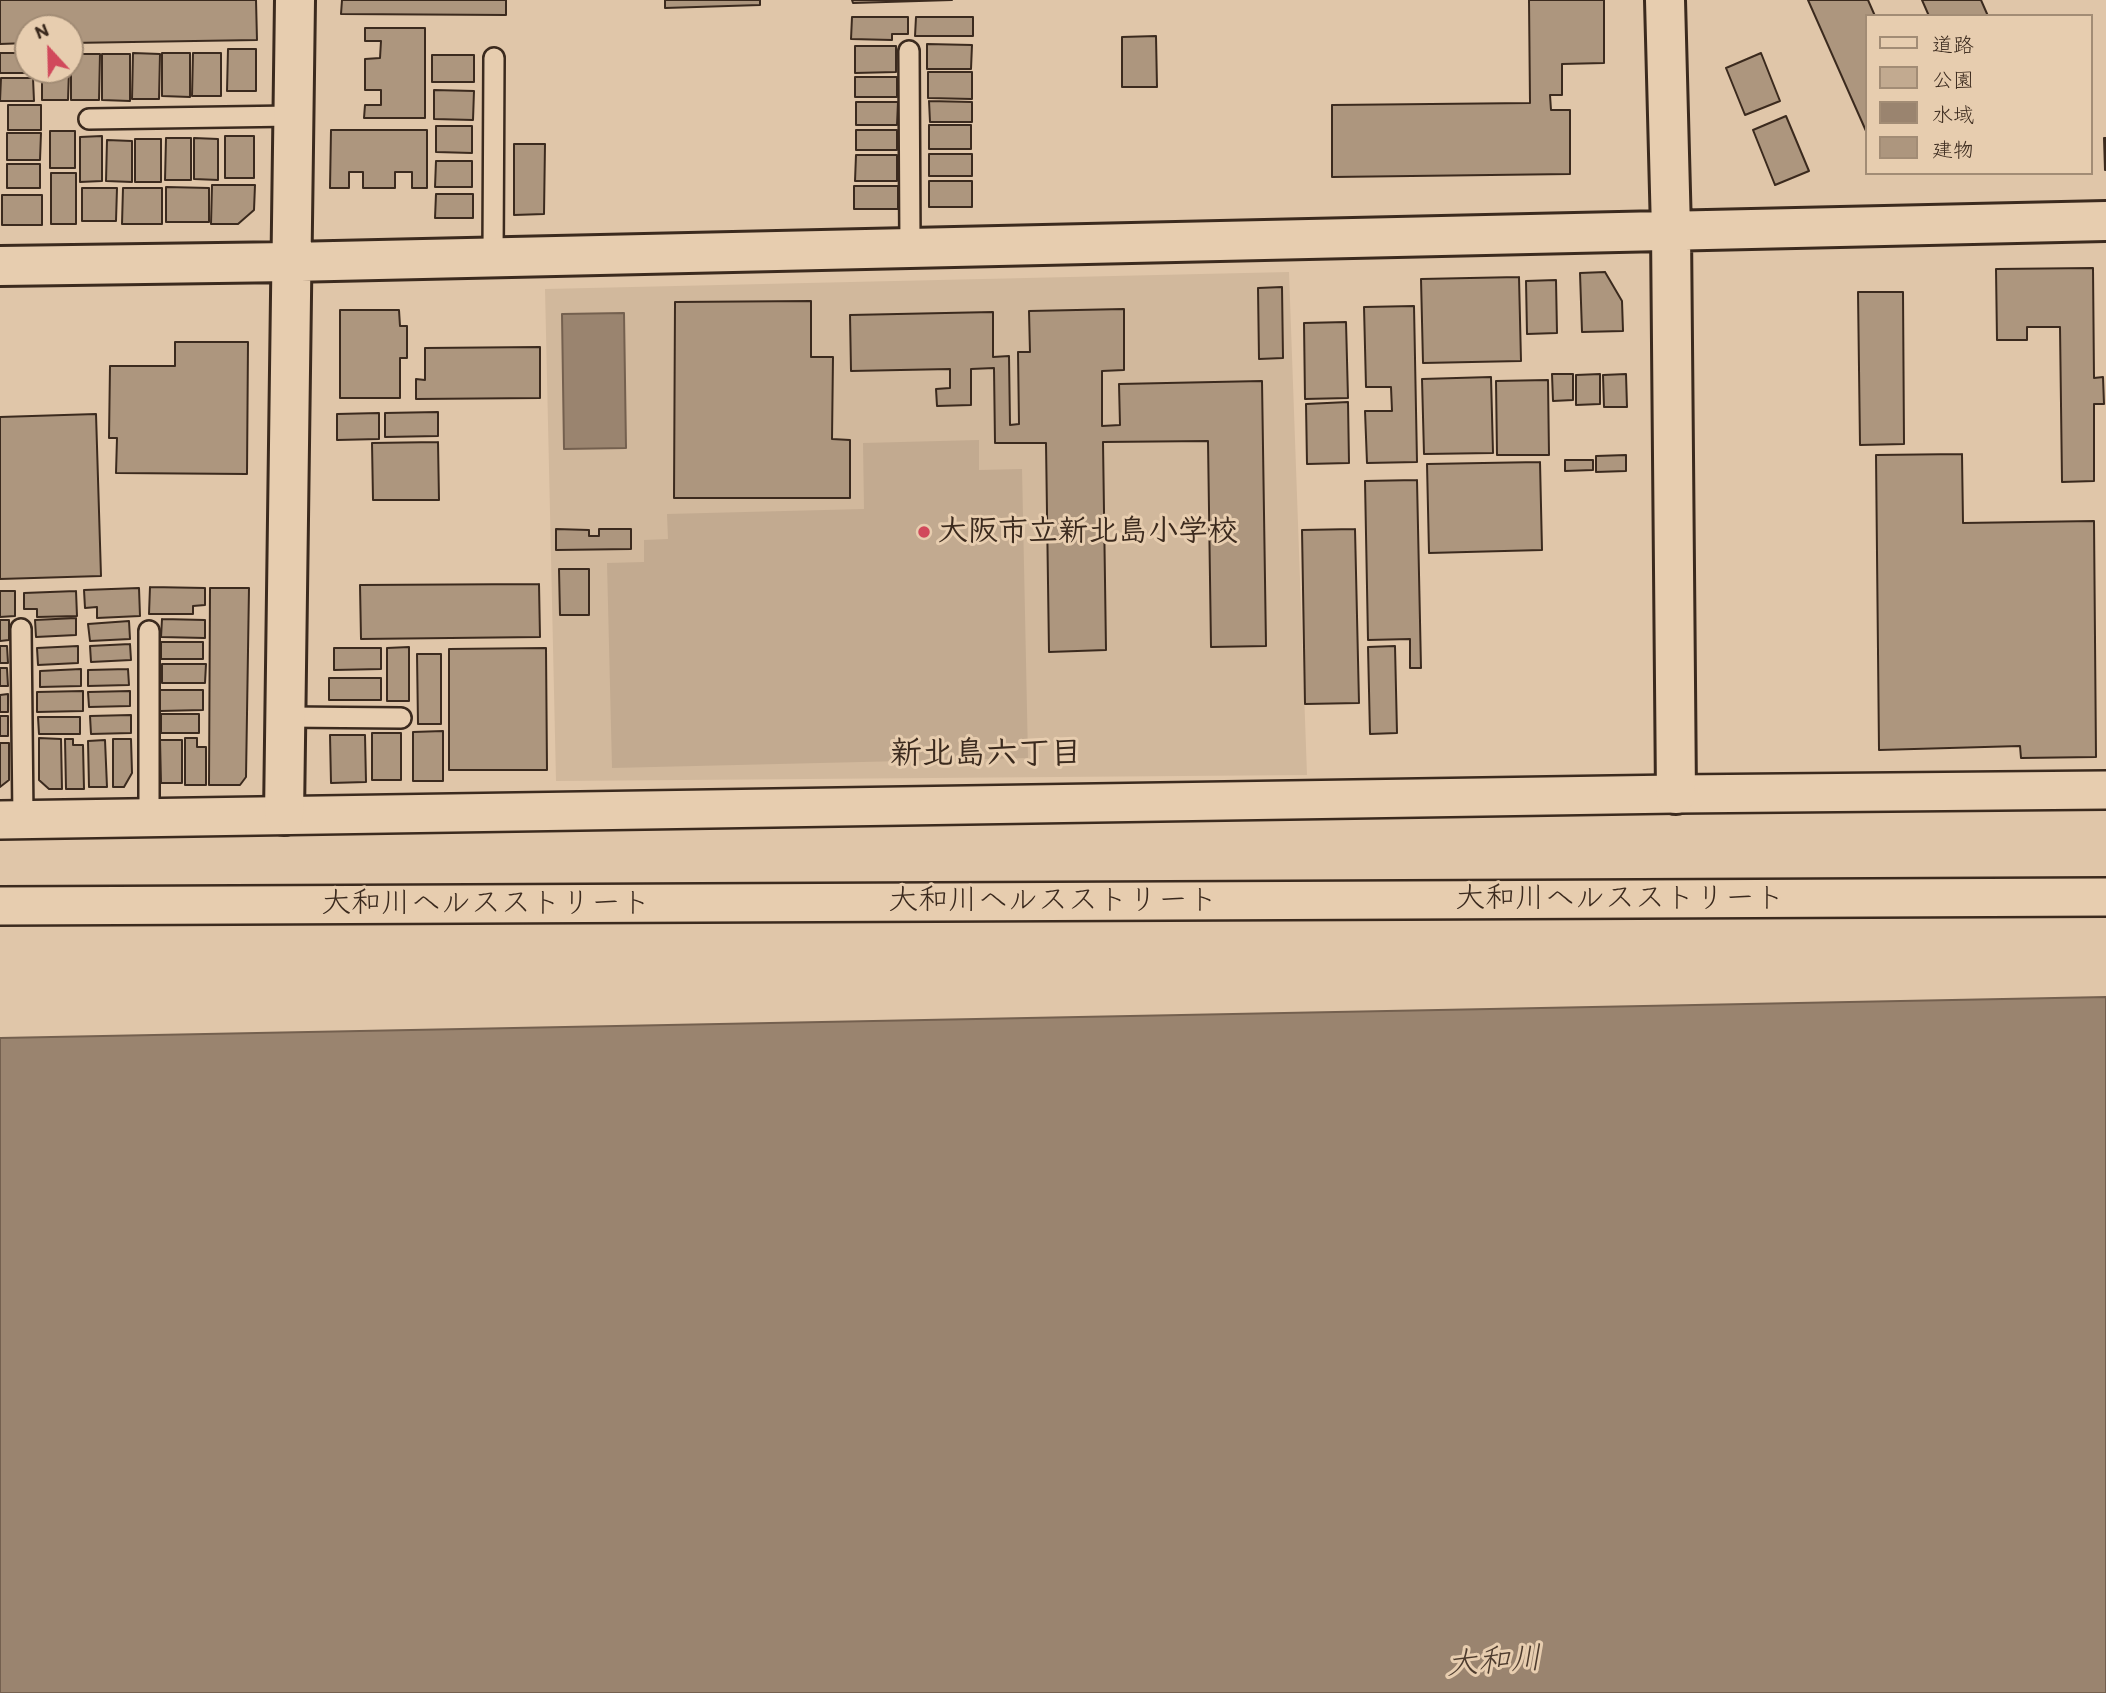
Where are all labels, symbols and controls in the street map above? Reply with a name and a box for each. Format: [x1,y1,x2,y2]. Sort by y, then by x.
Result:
north arrow [14,14,84,84]
legend [1864,14,2092,175]
text: N [31,18,52,44]
text: 道路 [1932,32,1974,57]
text: 公園 [1932,67,1974,92]
text: 水域 [1932,102,1974,127]
text: 建物 [1932,137,1974,162]
place label: 大阪市立新北島小学校 [938,514,1238,550]
marker: 大阪市立新北島小学校 [916,524,932,540]
district label: 新北島六丁目 [890,736,1082,774]
street label: 大和川ヘルスストリート [1455,881,1785,917]
street label: 大和川ヘルスストリート [888,883,1218,919]
street label: 大和川ヘルスストリート [321,886,651,922]
water label: 大和川 [1445,1640,1543,1686]

